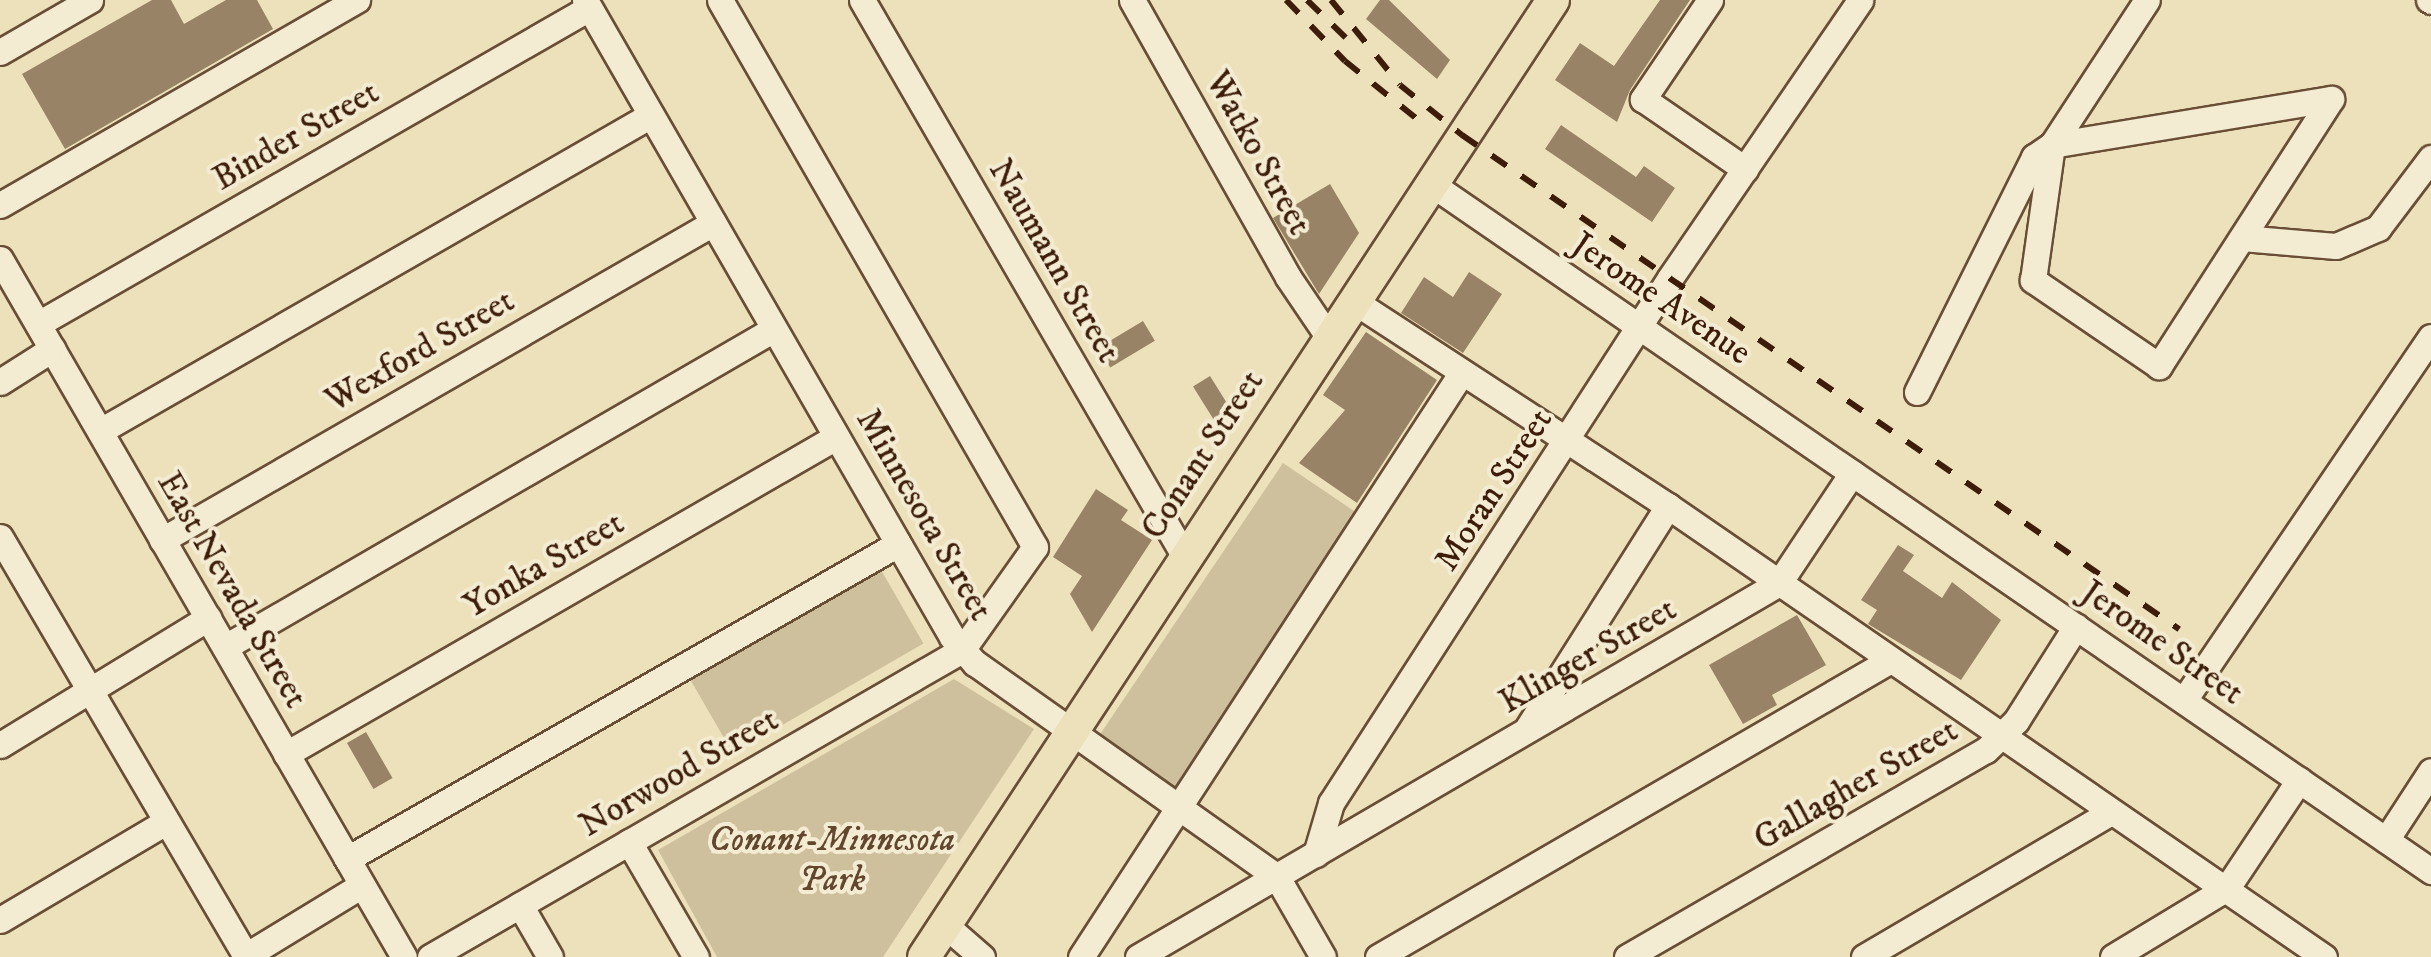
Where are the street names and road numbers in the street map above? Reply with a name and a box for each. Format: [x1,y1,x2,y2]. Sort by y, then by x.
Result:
street label: Watko Street [1196,64,1320,242]
street label: Binder Street [206,72,386,200]
street label: Naumann Street [979,152,1129,370]
street label: Jerome Avenue [1563,224,1759,374]
street label: Wexford Street [318,280,522,422]
street label: Conant Street [1133,363,1273,547]
street label: Moran Street [1426,401,1562,579]
street label: Minnesota Street [847,402,1001,628]
street label: East Nevada Street [147,465,317,715]
street label: Yonka Street [457,502,631,628]
street label: Jerome Street [2073,572,2251,714]
street label: Klinger Street [1492,589,1684,723]
street label: Norwood Street [572,699,786,847]
street label: Gallagher Street [1747,710,1965,860]

